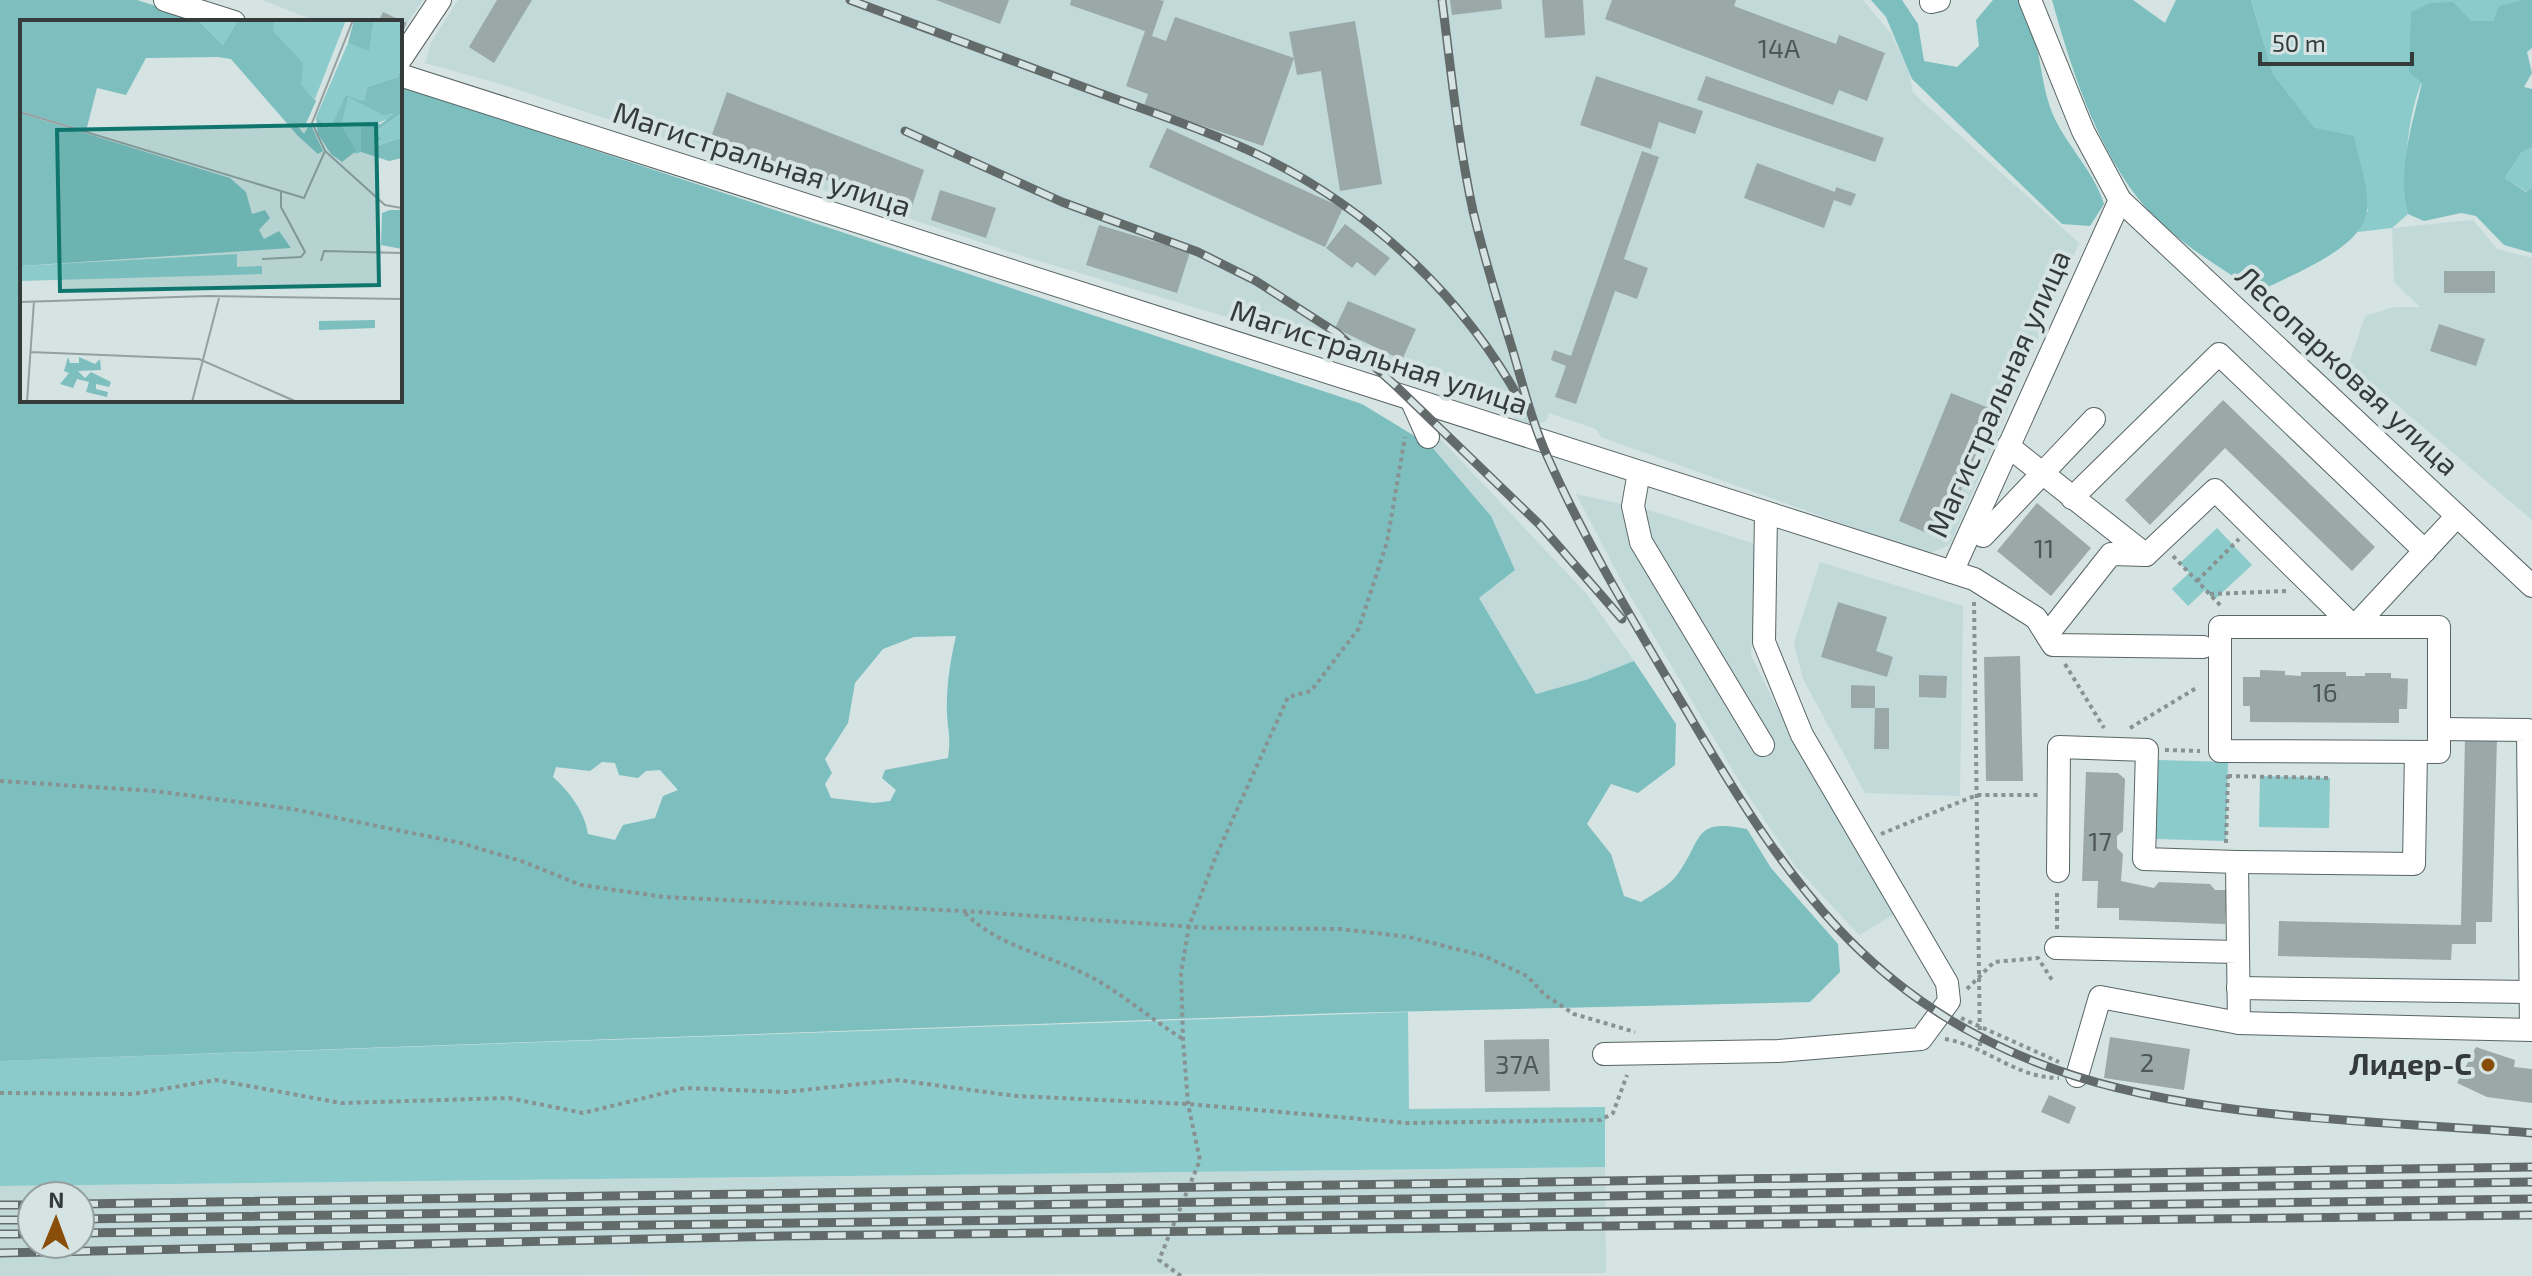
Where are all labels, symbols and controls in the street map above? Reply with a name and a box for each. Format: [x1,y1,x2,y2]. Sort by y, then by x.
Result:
scale bar [2260,16,2412,66]
inset map [20,20,402,402]
text: 50 m [2272,28,2326,57]
house number: 14А [1758,32,1800,63]
street label: Магистральная улица [609,93,916,224]
street label: Магистральная улица [1917,244,2078,543]
street label: Лесопарковая улица [2229,257,2467,483]
street label: Магистральная улица [1226,291,1533,422]
house number: 11 [2034,532,2054,563]
house number: 16 [2312,676,2338,707]
house number: 17 [2088,825,2112,856]
place label: Лидер-С [2349,1045,2472,1081]
house number: 2 [2140,1046,2154,1077]
house number: 37А [1495,1048,1539,1079]
marker: Лидер-С [2479,1056,2497,1074]
north arrow [16,1180,96,1260]
text: N [48,1186,65,1212]

